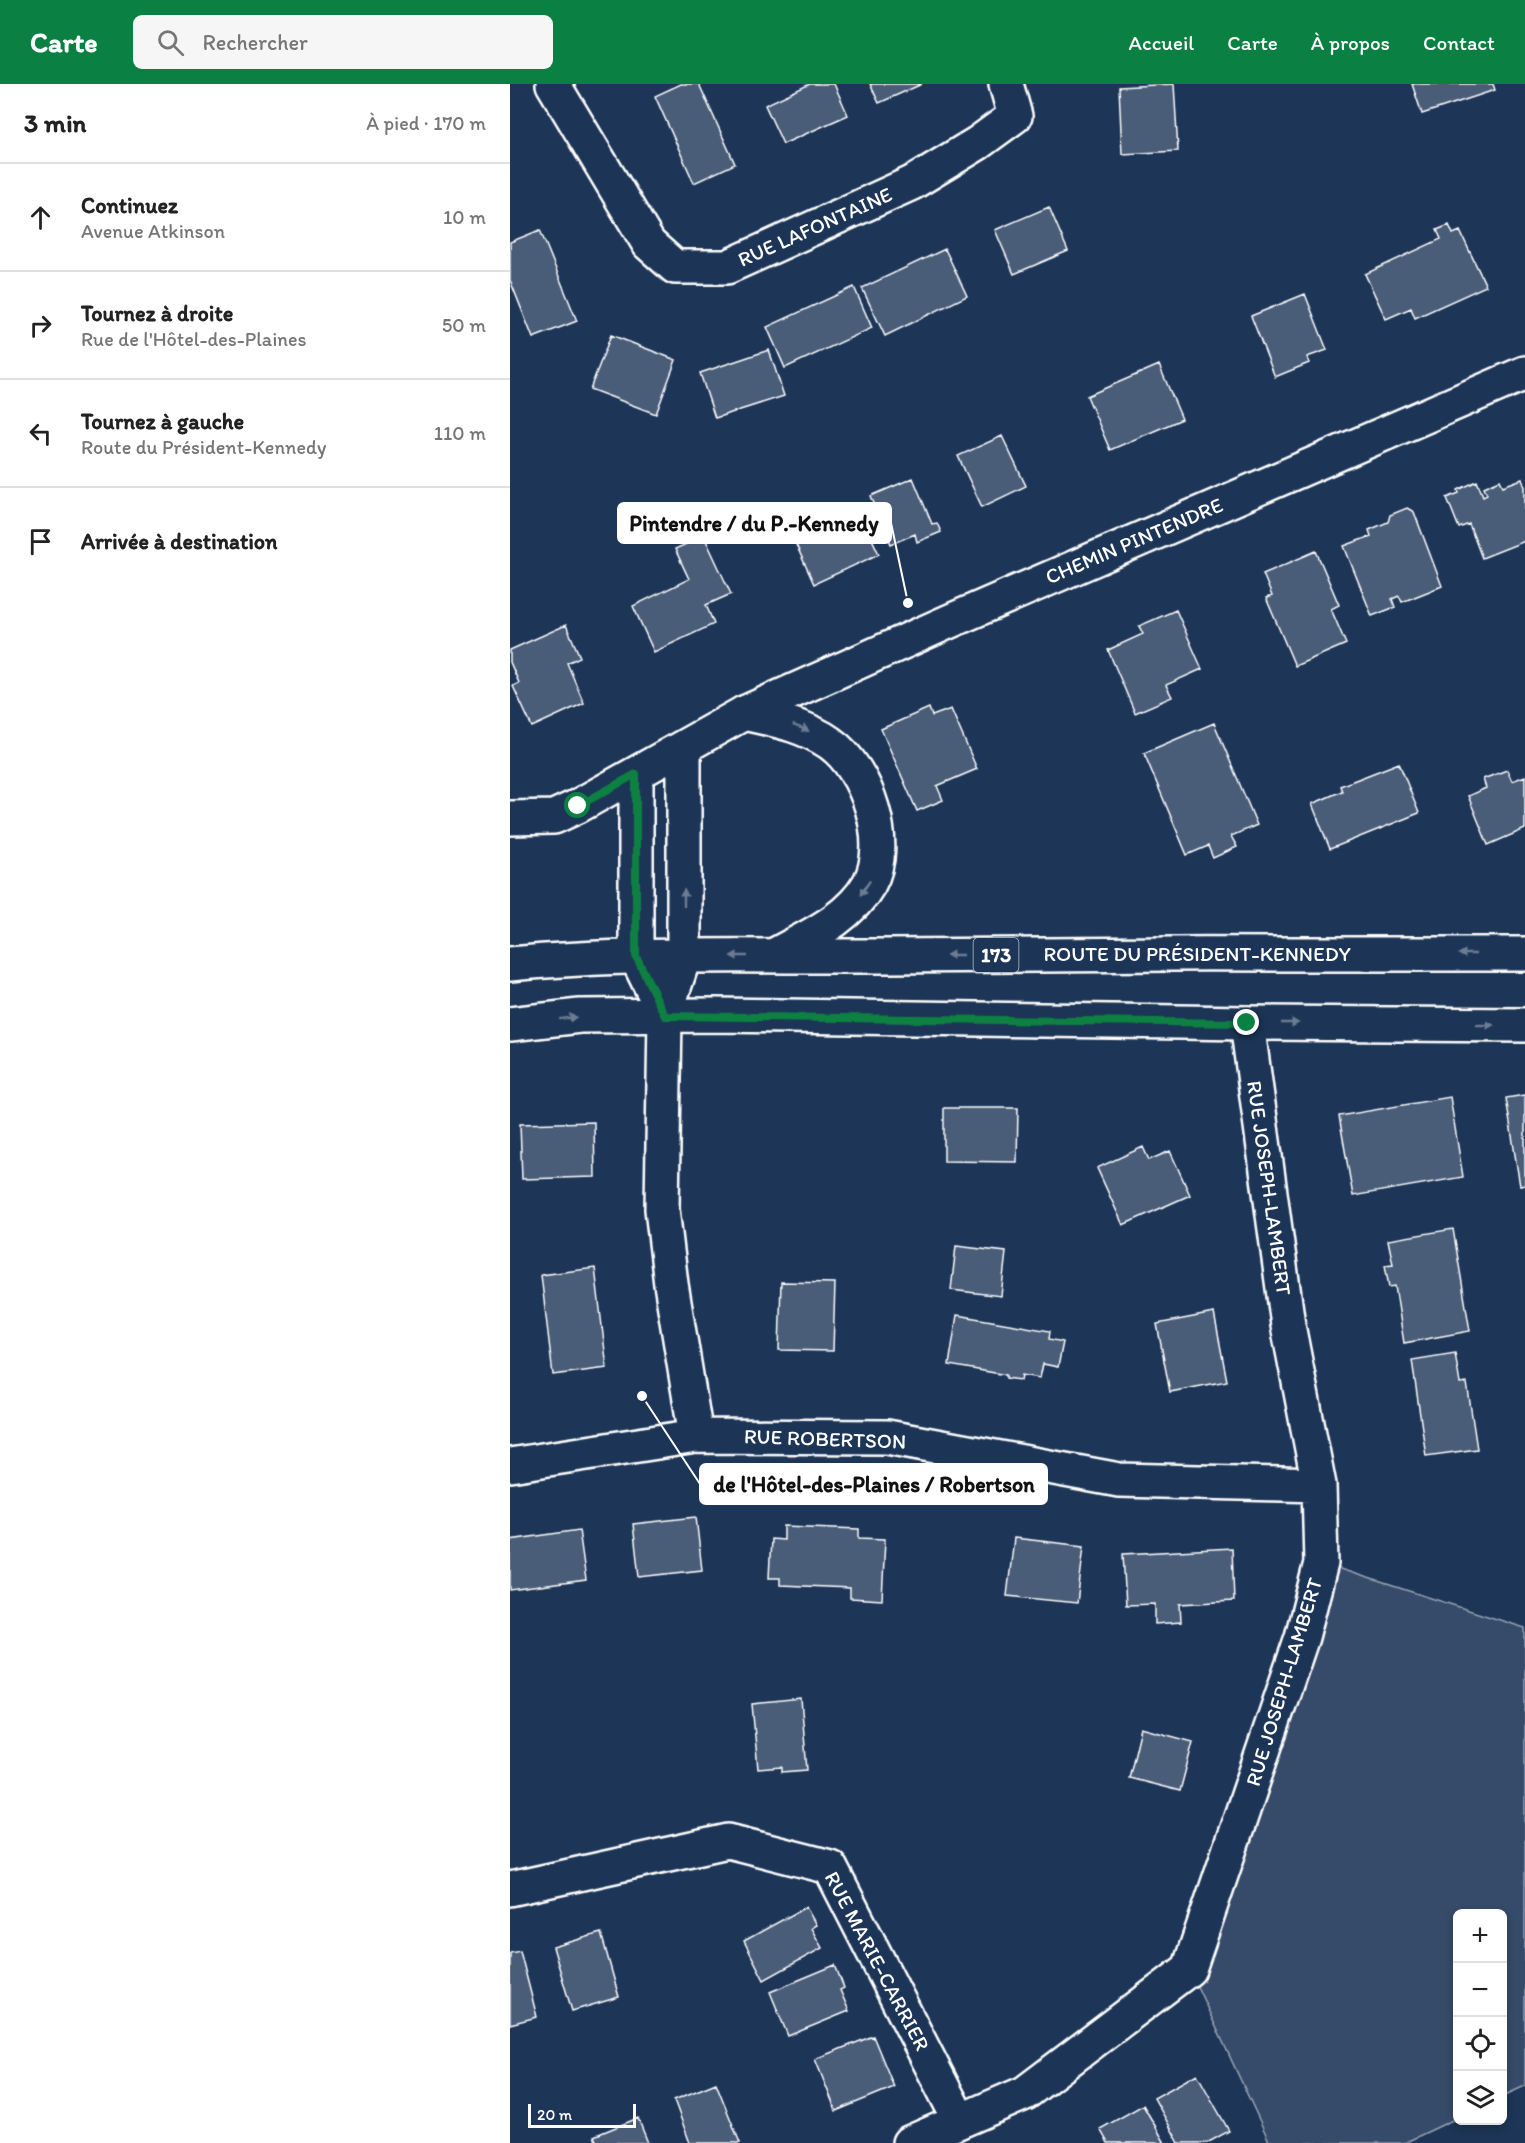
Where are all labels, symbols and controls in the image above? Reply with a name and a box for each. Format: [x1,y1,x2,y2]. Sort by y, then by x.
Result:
search box [133,15,553,69]
text: Carte [30,25,97,59]
icon: search [154,26,187,59]
text: Rechercher [202,29,308,56]
text: Accueil [1129,30,1194,55]
text: Carte [1227,30,1278,55]
text: À propos [1311,30,1390,55]
text: Contact [1423,30,1495,55]
text: 3 min [24,107,86,139]
text: À pied · 170 m [366,111,486,135]
street label: RUE LAFONTAINE [734,181,896,272]
text: Continuez [81,192,178,219]
icon: ahead [24,201,57,234]
text: 10 m [443,205,486,229]
text: Avenue Atkinson [81,219,225,243]
text: Tournez à droite [81,300,233,327]
icon: right [24,309,57,342]
text: 50 m [442,313,486,337]
text: Rue de l'Hôtel-des-Plaines [81,327,307,351]
text: Tournez à gauche [81,408,244,435]
icon: left [24,417,57,450]
text: 110 m [434,421,486,445]
text: Route du Président-Kennedy [81,435,326,459]
street label: CHEMIN PINTENDRE [1041,492,1226,589]
callout: Pintendre / du P.-Kennedy [618,503,891,543]
text: Pintendre / du P.-Kennedy [629,510,879,537]
icon: arrive [24,525,57,558]
text: Arrivée à destination [81,528,277,555]
one-way arrow [792,724,810,733]
route start [564,792,590,818]
one-way arrow [859,879,871,895]
one-way arrow [679,889,689,908]
road number: 173 [974,938,1018,972]
street label: ROUTE DU PRÉSIDENT-KENNEDY [1043,941,1351,966]
one-way arrow [1457,949,1476,959]
one-way arrow [946,951,965,960]
one-way arrow [730,952,749,961]
route end [1233,1009,1259,1035]
one-way arrow [559,1013,578,1022]
one-way arrow [1281,1018,1300,1028]
one-way arrow [1476,1020,1495,1030]
street label: RUE JOSEPH-LAMBERT [1242,1079,1297,1297]
street label: RUE ROBERTSON [744,1423,907,1454]
callout: de l'Hôtel-des-Plaines / Robertson [700,1464,1047,1504]
text: de l'Hôtel-des-Plaines / Robertson [713,1471,1035,1498]
street label: RUE JOSEPH-LAMBERT [1240,1574,1327,1789]
street label: RUE MARIE-CARRIER [820,1867,935,2055]
map controls [1453,1909,1507,2125]
button: + [1453,1909,1507,1963]
button: − [1453,1963,1507,2017]
button: locate [1453,2017,1507,2071]
button: layers [1453,2071,1507,2125]
scale bar [528,2101,636,2128]
text: 20 m [537,2105,572,2124]

